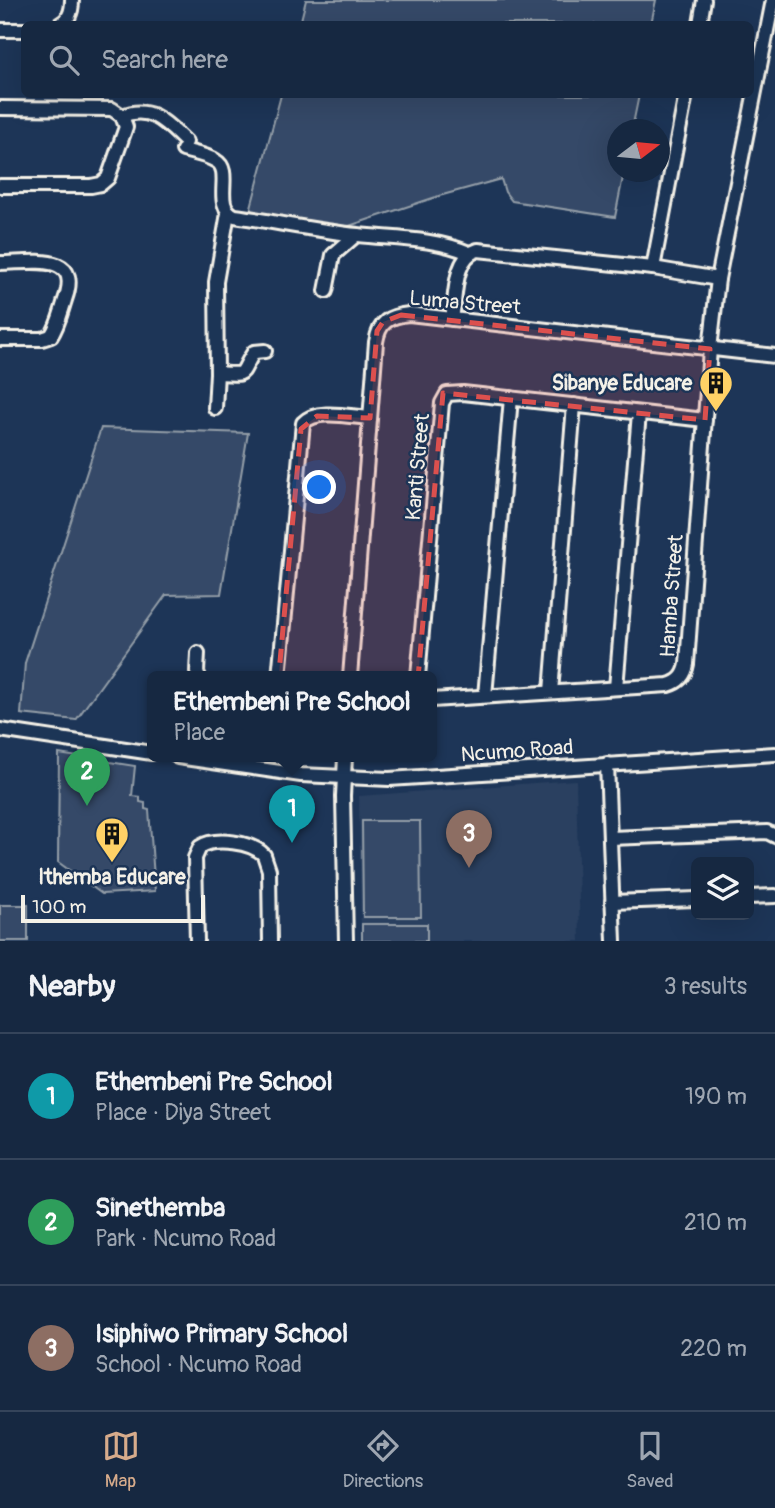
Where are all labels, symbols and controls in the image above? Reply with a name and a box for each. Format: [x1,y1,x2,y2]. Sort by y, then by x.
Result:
search box [21,21,754,98]
icon: search [45,41,83,79]
text: Search here [101,44,228,76]
north arrow [607,119,670,182]
street label: Luma Street [408,285,522,321]
building icon: Sibanye Educare [697,364,735,413]
place label: Sibanye Educare [552,370,693,397]
street label: Kanti Street [400,412,436,522]
your location [302,470,336,504]
street label: Hamba Street [654,533,690,658]
popup [147,671,437,762]
text: Ethembeni Pre School [173,686,411,718]
text: Place [173,718,225,747]
street label: Ncumo Road [460,734,574,768]
pin: 2 [64,748,110,806]
pin: 1 [269,785,315,843]
pin: 3 [446,810,492,868]
building icon: Ithemba Educare [93,815,131,864]
map controls [691,857,754,920]
button: layers [691,857,754,920]
place label: Ithemba Educare [38,864,186,891]
scale bar [21,892,205,924]
text: 100 m [32,895,86,919]
text: Nearby [28,968,115,1005]
text: 3 results [664,972,747,1001]
text: Ethembeni Pre School [95,1066,333,1098]
text: 1 [47,1082,56,1111]
text: 190 m [685,1082,747,1111]
text: Place · Diya Street [95,1098,271,1127]
text: Sinethemba [95,1192,225,1224]
text: 2 [45,1208,57,1237]
text: 210 m [684,1208,747,1237]
text: Park · Ncumo Road [95,1224,276,1253]
text: Isiphiwo Primary School [95,1318,348,1350]
text: 3 [45,1334,57,1363]
text: 220 m [680,1334,747,1363]
text: School · Ncumo Road [95,1350,302,1379]
tab: Map [102,1427,140,1493]
tab: Directions [343,1427,423,1493]
tab: Saved [626,1427,673,1493]

